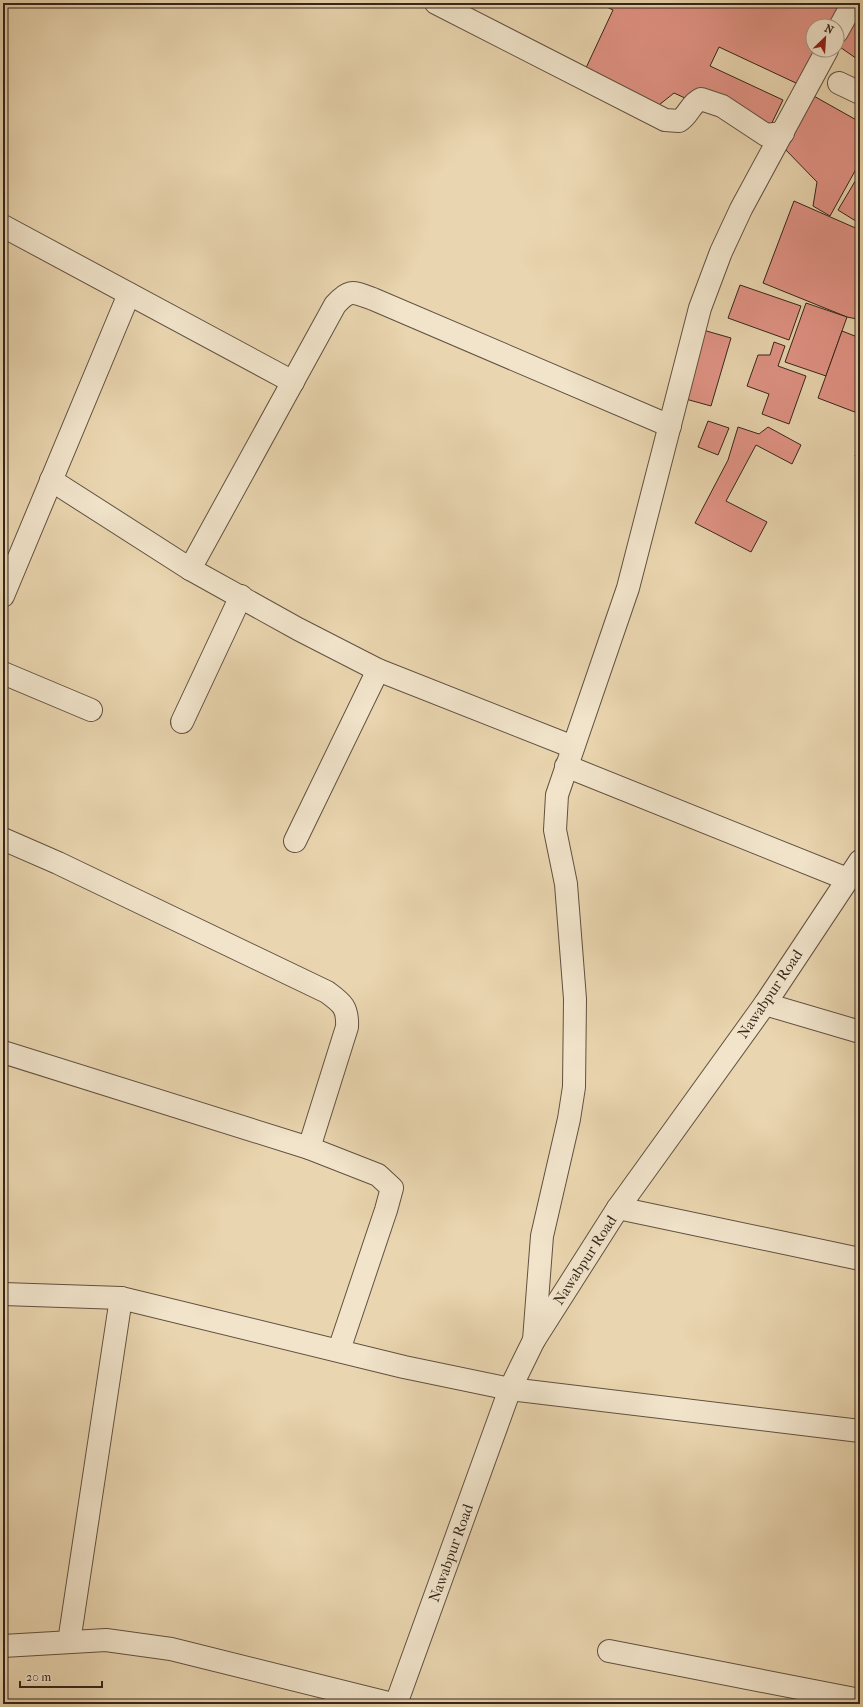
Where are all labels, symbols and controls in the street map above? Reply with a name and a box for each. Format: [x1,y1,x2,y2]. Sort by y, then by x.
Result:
north arrow [805,18,845,58]
text: N [822,22,836,37]
street label: Nawabpur Road [734,946,807,1042]
street label: Nawabpur Road [549,1211,621,1308]
street label: Nawabpur Road [425,1501,477,1604]
scale bar [20,1663,102,1689]
text: 20 m [26,1670,51,1684]

